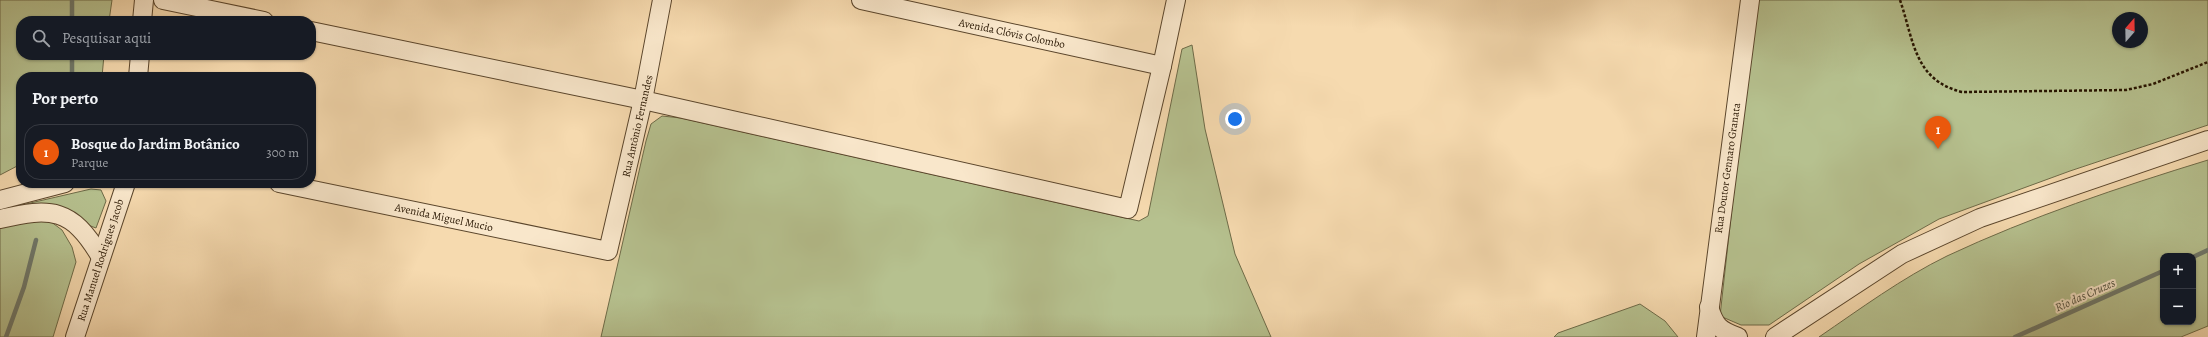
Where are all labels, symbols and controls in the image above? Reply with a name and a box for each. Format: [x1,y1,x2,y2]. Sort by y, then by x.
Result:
north arrow [2112,12,2148,48]
street label: Avenida Clóvis Colombo [956,15,1067,52]
search box [16,16,316,60]
icon: search [30,27,52,49]
text: Pesquisar aqui [62,28,151,48]
street label: Rua Antônio Fernandes [618,74,657,179]
text: Por perto [32,87,98,110]
street label: Rua Doutor Gennaro Granata [1711,101,1744,234]
your location [1225,109,1245,129]
pin: 1 [1925,116,1951,149]
text: Bosque do Jardim Botânico [71,134,240,154]
text: 1 [44,144,48,161]
text: 300 m [266,144,299,161]
text: Parque [71,154,108,171]
street label: Rua Manuel Rodrigues Jacob [74,197,127,323]
street label: Avenida Miguel Mucio [392,200,495,235]
map controls [2160,253,2196,325]
button: + [2160,253,2196,289]
water label: Rio das Cruzes [2052,275,2118,315]
button: − [2160,289,2196,325]

